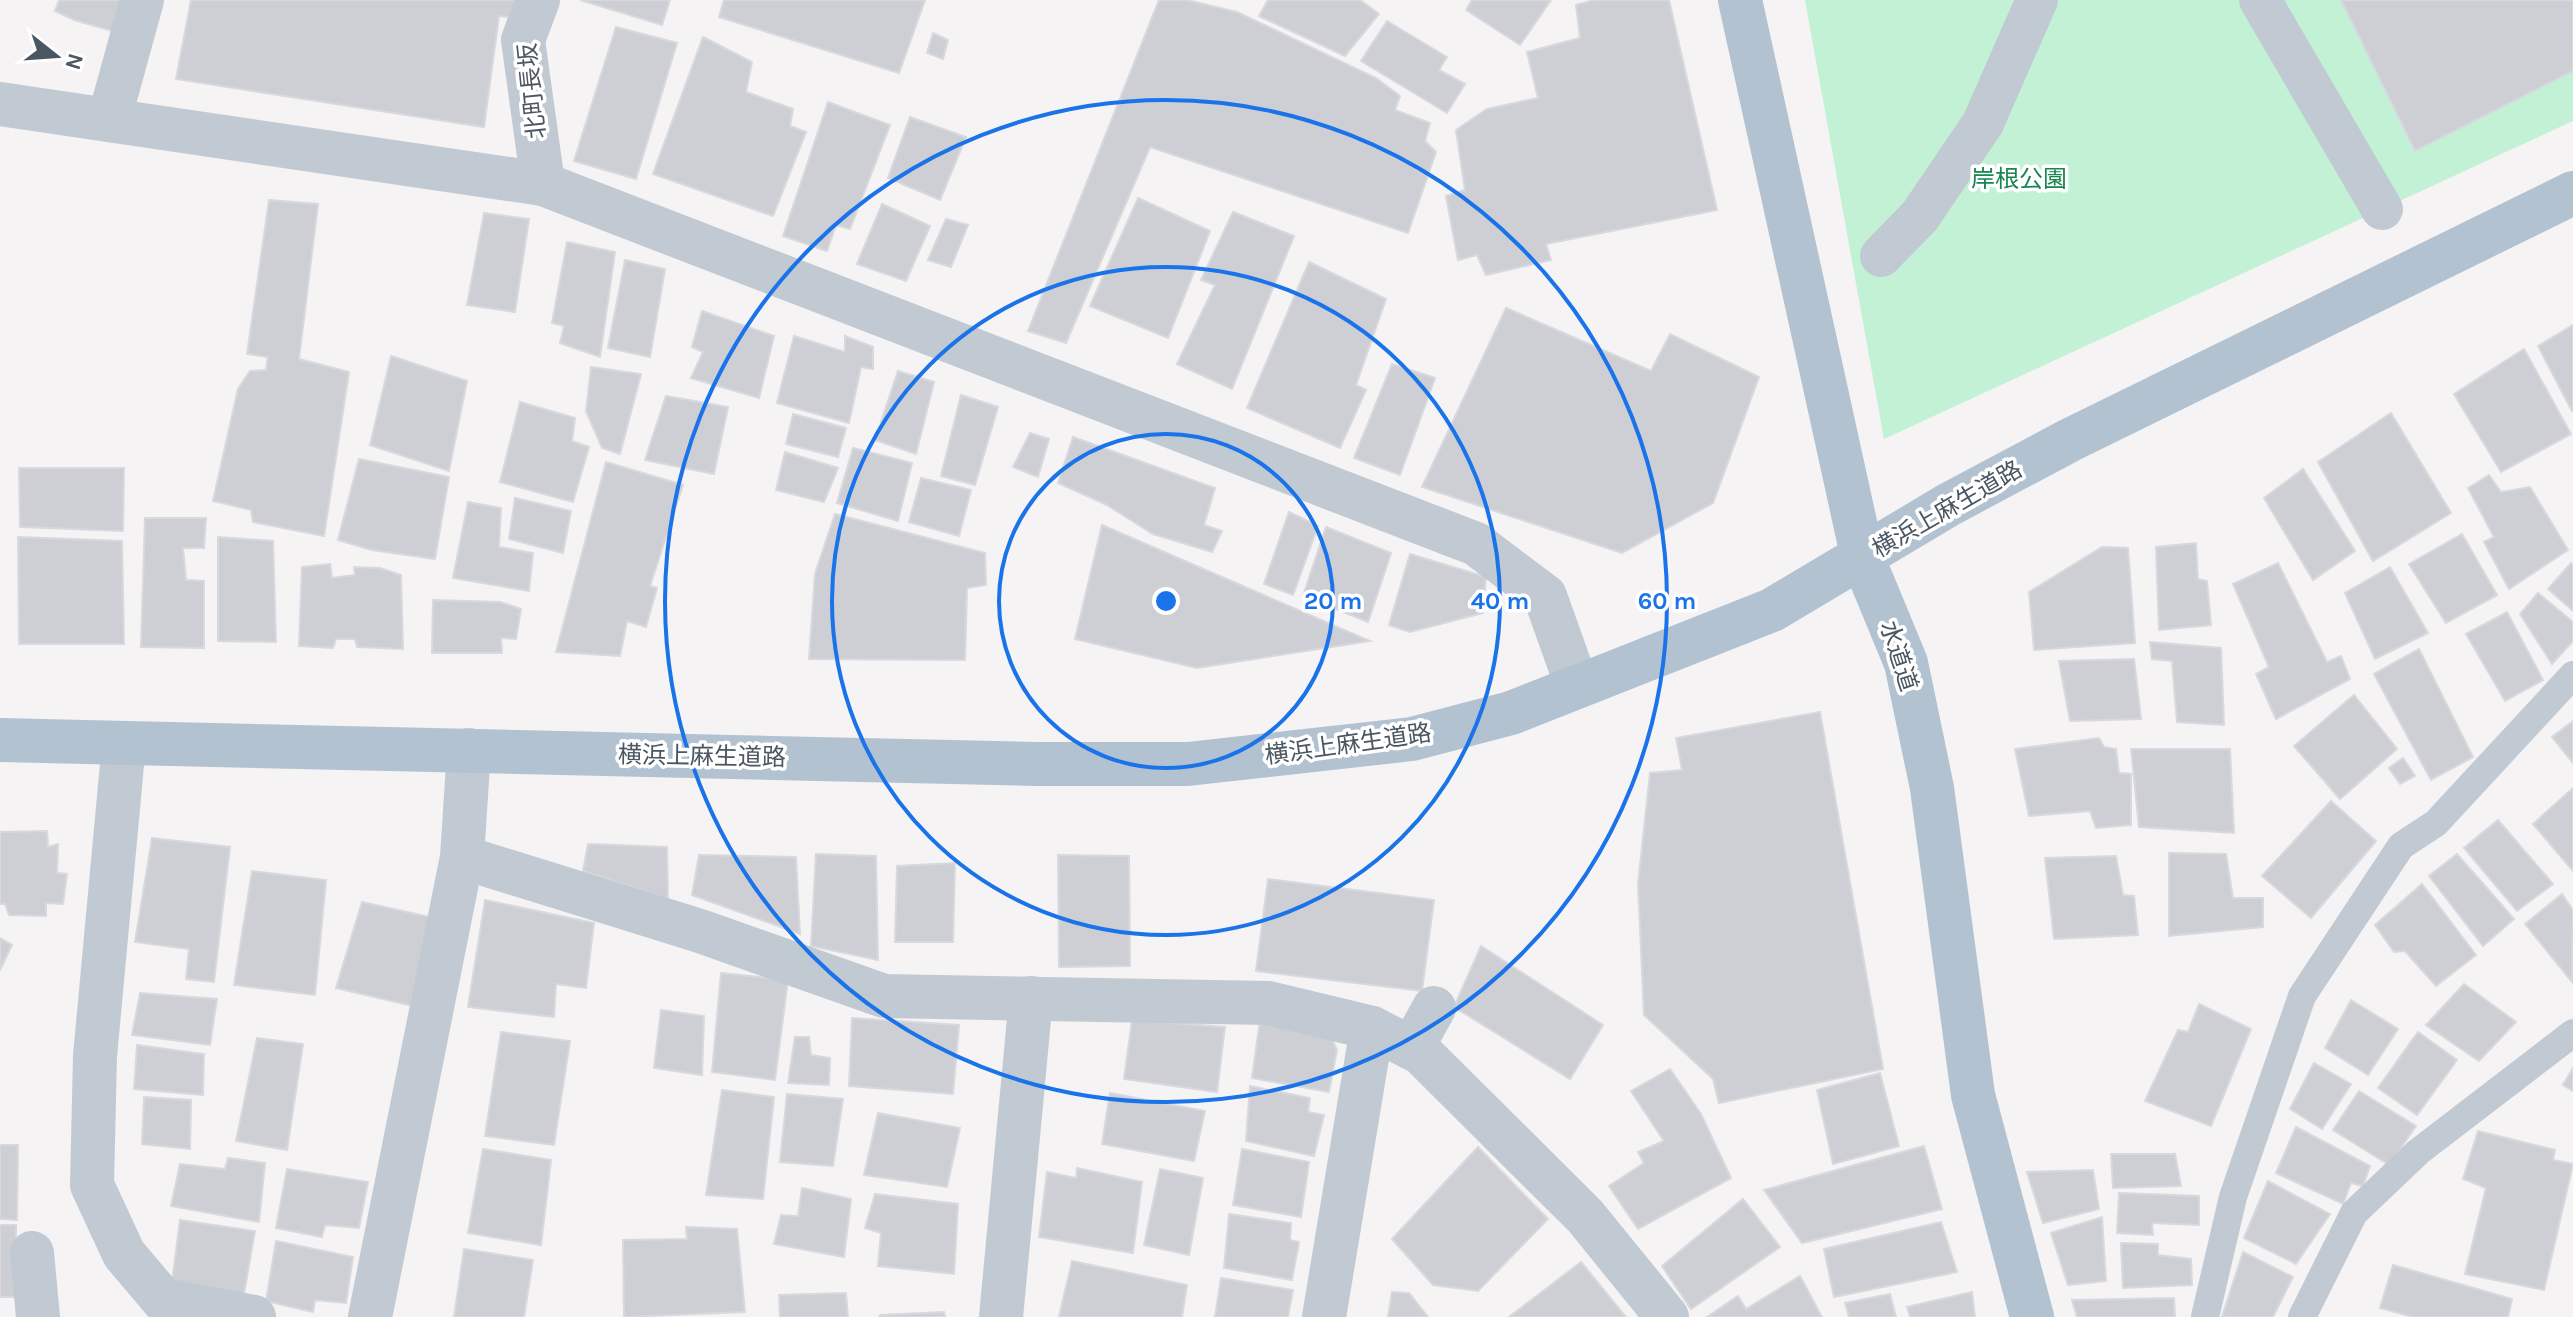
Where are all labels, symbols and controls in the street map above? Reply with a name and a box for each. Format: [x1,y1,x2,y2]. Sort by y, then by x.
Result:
north arrow [16,16,96,96]
street label: 北町長坂 [513,42,551,140]
text: N [59,50,89,73]
park label: 岸根公園 [1971,165,2067,193]
street label: 横浜上麻生道路 [1867,455,2027,563]
centre of rings [1152,587,1180,615]
text: 20 m [1304,587,1362,615]
text: 40 m [1471,587,1529,615]
text: 60 m [1638,587,1696,615]
street label: 水道道 [1875,617,1923,695]
street label: 横浜上麻生道路 [1263,718,1433,770]
street label: 横浜上麻生道路 [618,741,786,771]

